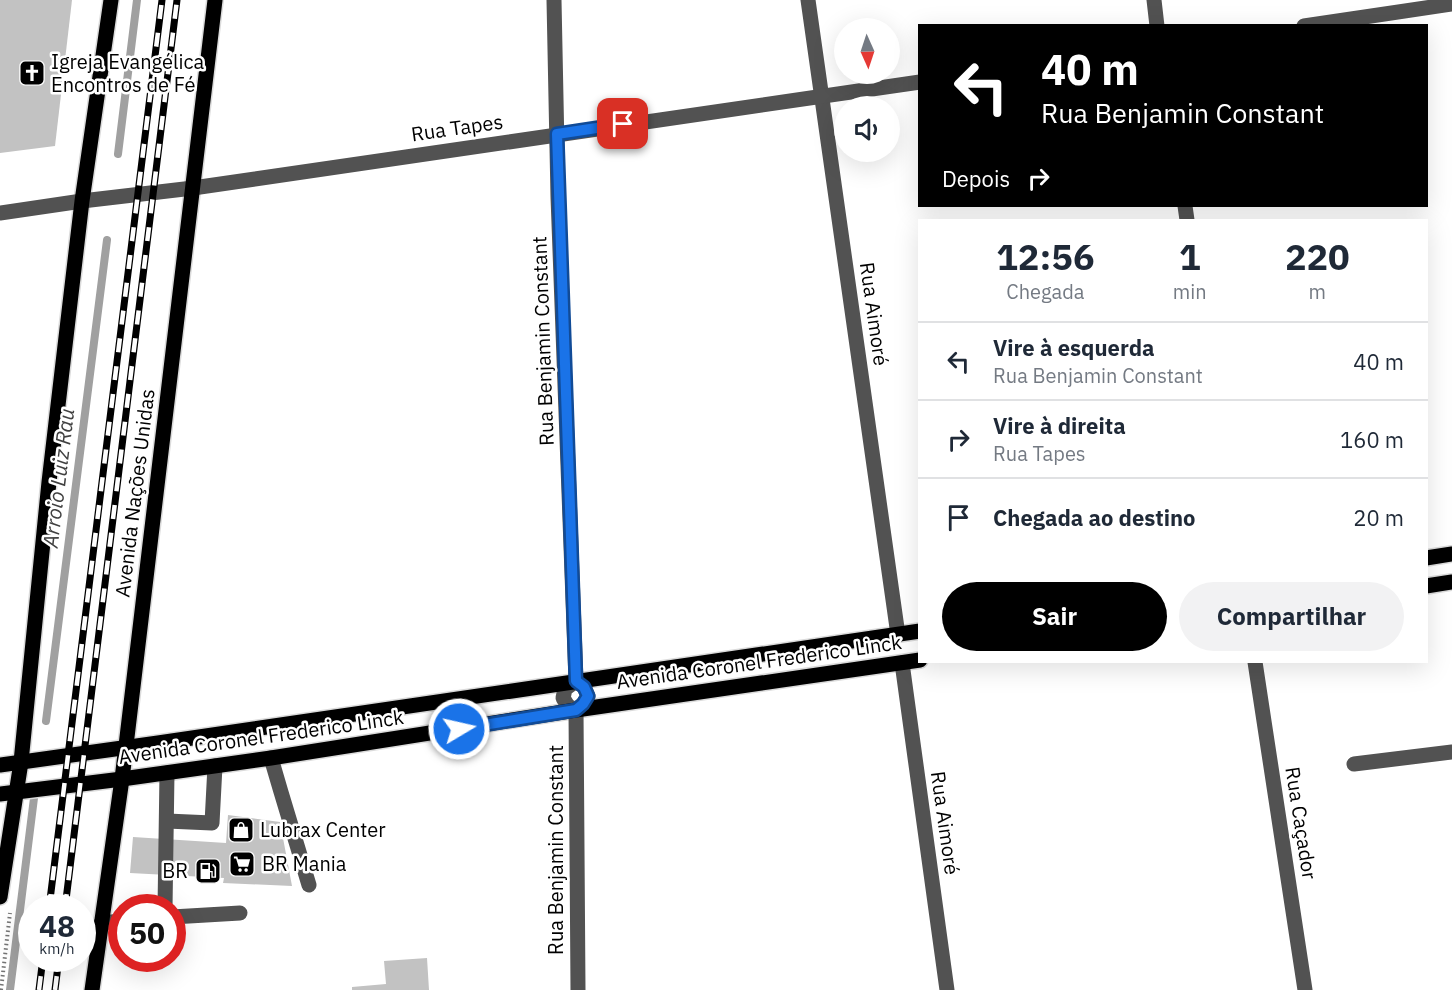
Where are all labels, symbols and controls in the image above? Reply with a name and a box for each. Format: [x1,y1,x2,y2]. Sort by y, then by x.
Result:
north arrow [834,18,900,84]
map controls [834,18,900,162]
text: 40 m [1041,42,1139,97]
place label: Igreja Evangélica Encontros de Fé [51,48,204,98]
icon: left [942,48,1020,126]
church icon: Igreja Evangélica Encontros de Fé [17,58,47,88]
text: Rua Benjamin Constant [1041,95,1324,130]
button: sound [834,96,900,162]
pin [597,98,648,149]
icon: arrive [606,107,639,140]
street label: Rua Tapes [409,108,505,147]
icon: right [1022,162,1055,195]
text: Depois [942,164,1010,193]
text: 12:56 [996,233,1095,280]
text: 1 [1179,233,1201,280]
text: 220 [1285,233,1350,280]
street label: Rua Benjamin Constant [525,236,560,446]
street label: Rua Aimoré [854,260,895,367]
text: Chegada [1006,278,1085,305]
text: min [1173,278,1207,305]
text: m [1309,278,1326,305]
text: Vire à esquerda [993,333,1155,362]
icon: left [942,345,975,378]
text: 40 m [1353,347,1404,376]
text: Rua Benjamin Constant [993,362,1203,389]
street label: Avenida Nações Unidas [108,387,161,599]
water label: Arroio Luiz Rau [35,407,80,550]
text: Vire à direita [993,411,1126,440]
icon: right [942,423,975,456]
text: 160 m [1340,425,1404,454]
text: Rua Tapes [993,440,1086,467]
icon: arrive [942,501,975,534]
text: Chegada ao destino [993,503,1196,532]
text: 20 m [1353,503,1404,532]
button: Sair [942,582,1167,651]
button: Compartilhar [1179,582,1404,651]
street label: Avenida Coronel Frederico Linck [615,628,904,695]
position arrow [427,697,491,761]
street label: Avenida Coronel Frederico Linck [117,703,406,770]
street label: Rua Benjamin Constant [542,745,569,955]
street label: Rua Caçador [1279,765,1324,881]
street label: Rua Aimoré [925,769,966,876]
shop icon: Lubrax Center [226,815,256,845]
place label: Lubrax Center [260,816,386,843]
supermarket icon: BR Mania [227,849,257,879]
place label: BR Mania [262,850,347,877]
fuel station icon: BR [193,856,223,886]
place label: BR [162,857,188,884]
speed limit sign: 50 [108,894,186,972]
text: 48 [39,906,75,945]
text: km/h [39,939,75,958]

